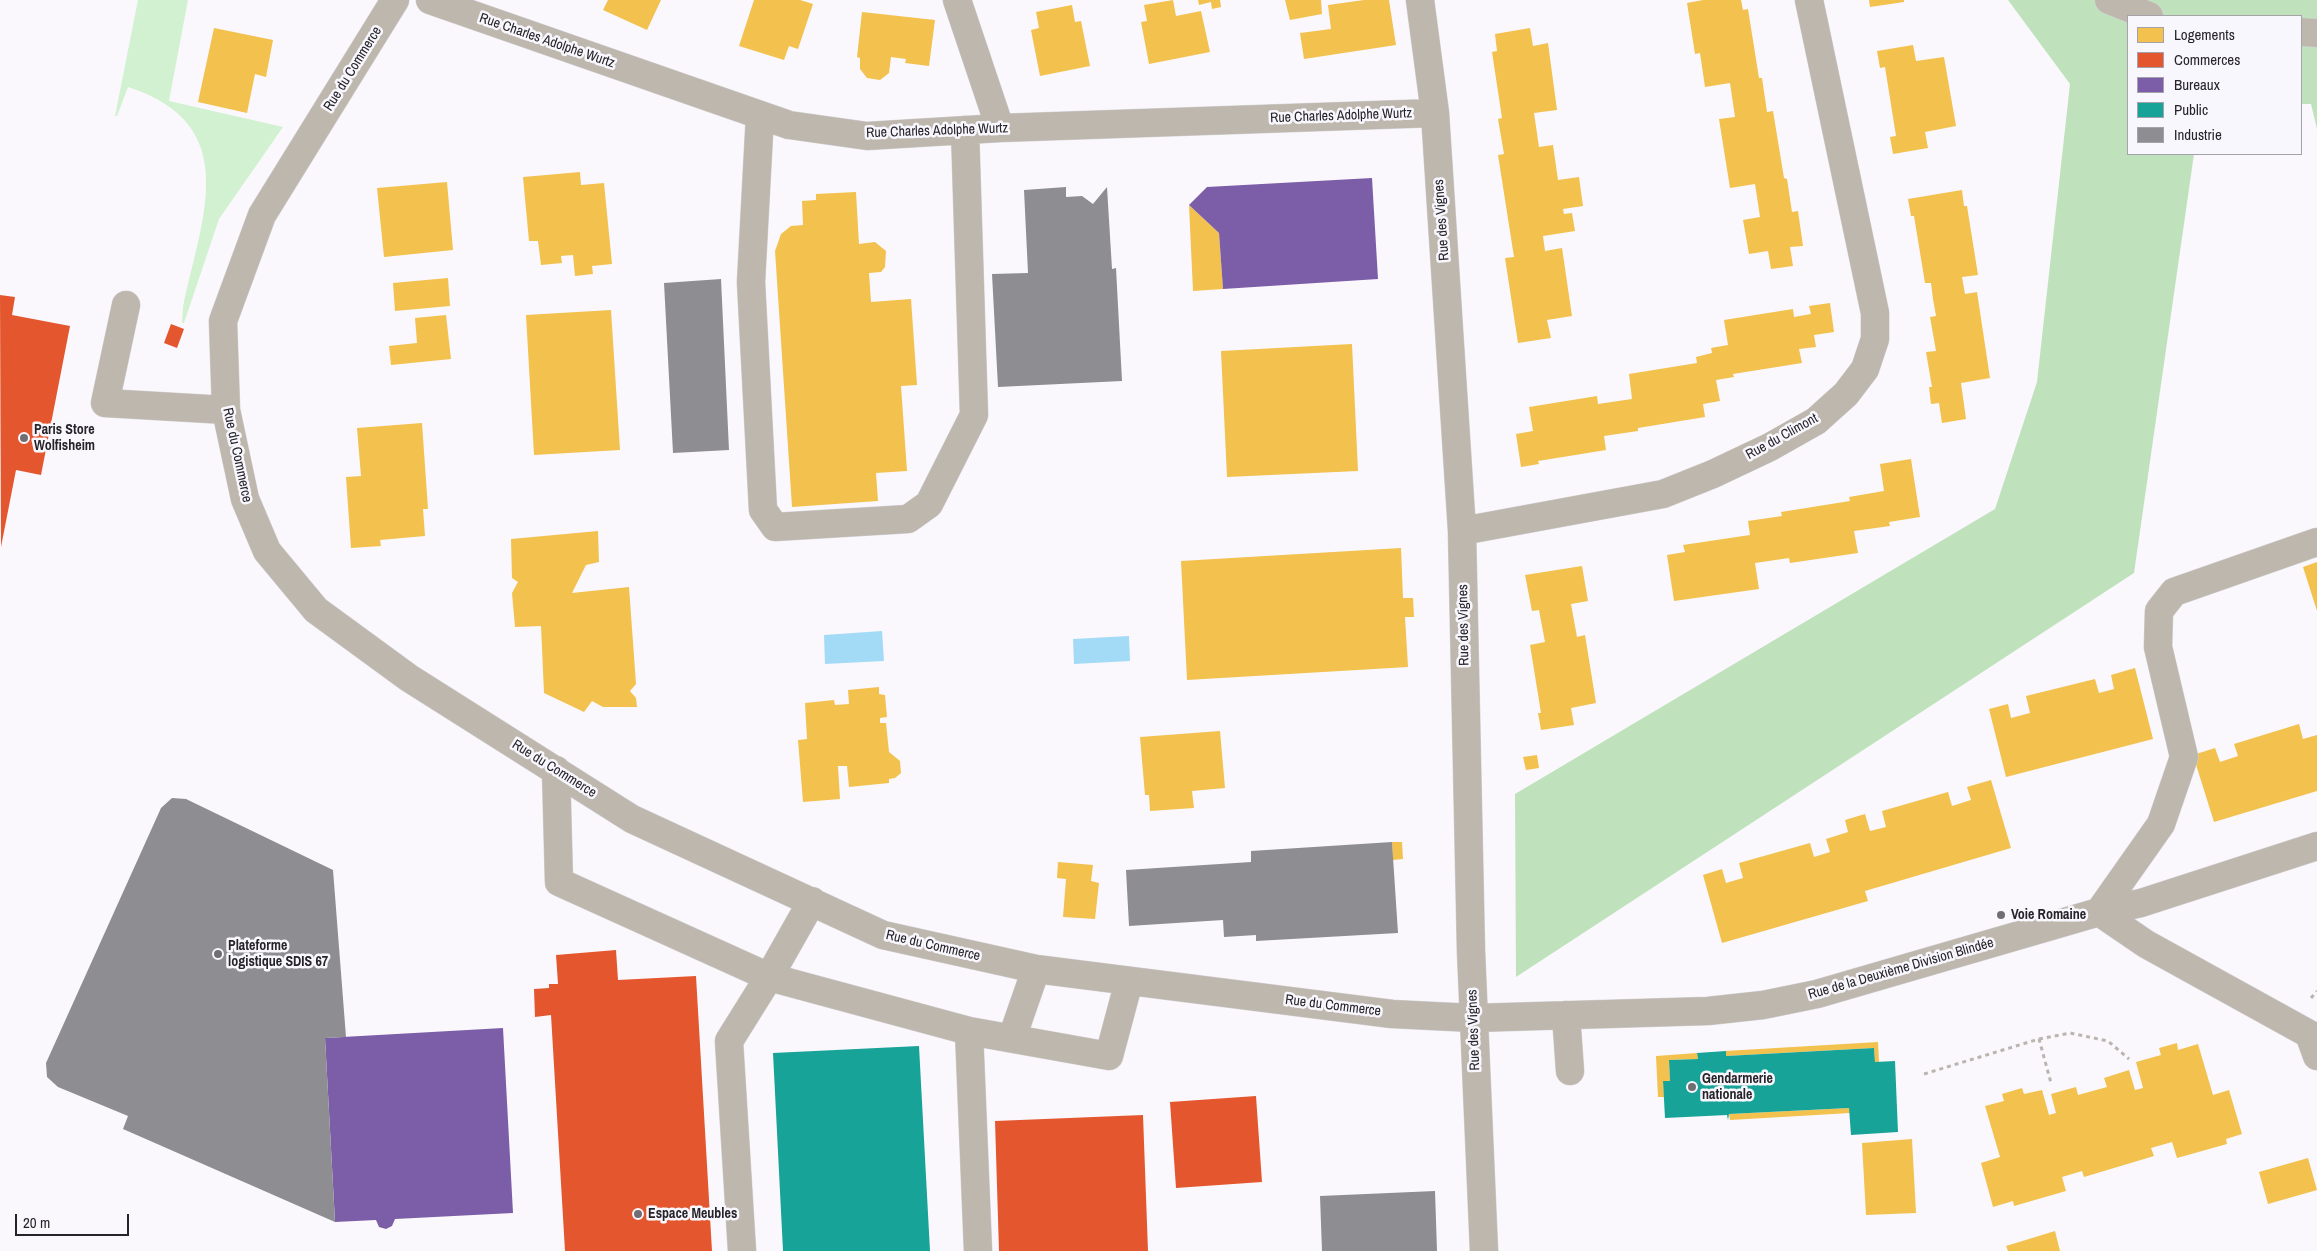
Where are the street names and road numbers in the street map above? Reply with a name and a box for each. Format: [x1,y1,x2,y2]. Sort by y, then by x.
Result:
street label: Rue Charles Adolphe Wurtz [477,10,617,72]
street label: Rue du Commerce [320,24,386,114]
street label: Rue Charles Adolphe Wurtz [1270,105,1412,127]
street label: Rue Charles Adolphe Wurtz [866,120,1008,142]
street label: Rue des Vignes [1431,179,1453,261]
street label: Rue du Commerce [219,406,255,504]
street label: Rue du Climont [1743,410,1821,464]
street label: Rue des Vignes [1455,584,1473,666]
street label: Rue du Commerce [509,736,599,802]
street label: Rue du Commerce [884,927,982,965]
street label: Rue de la Deuxième Division Blindée [1806,934,1996,1004]
street label: Rue des Vignes [1464,989,1484,1071]
street label: Rue du Commerce [1284,992,1382,1020]

